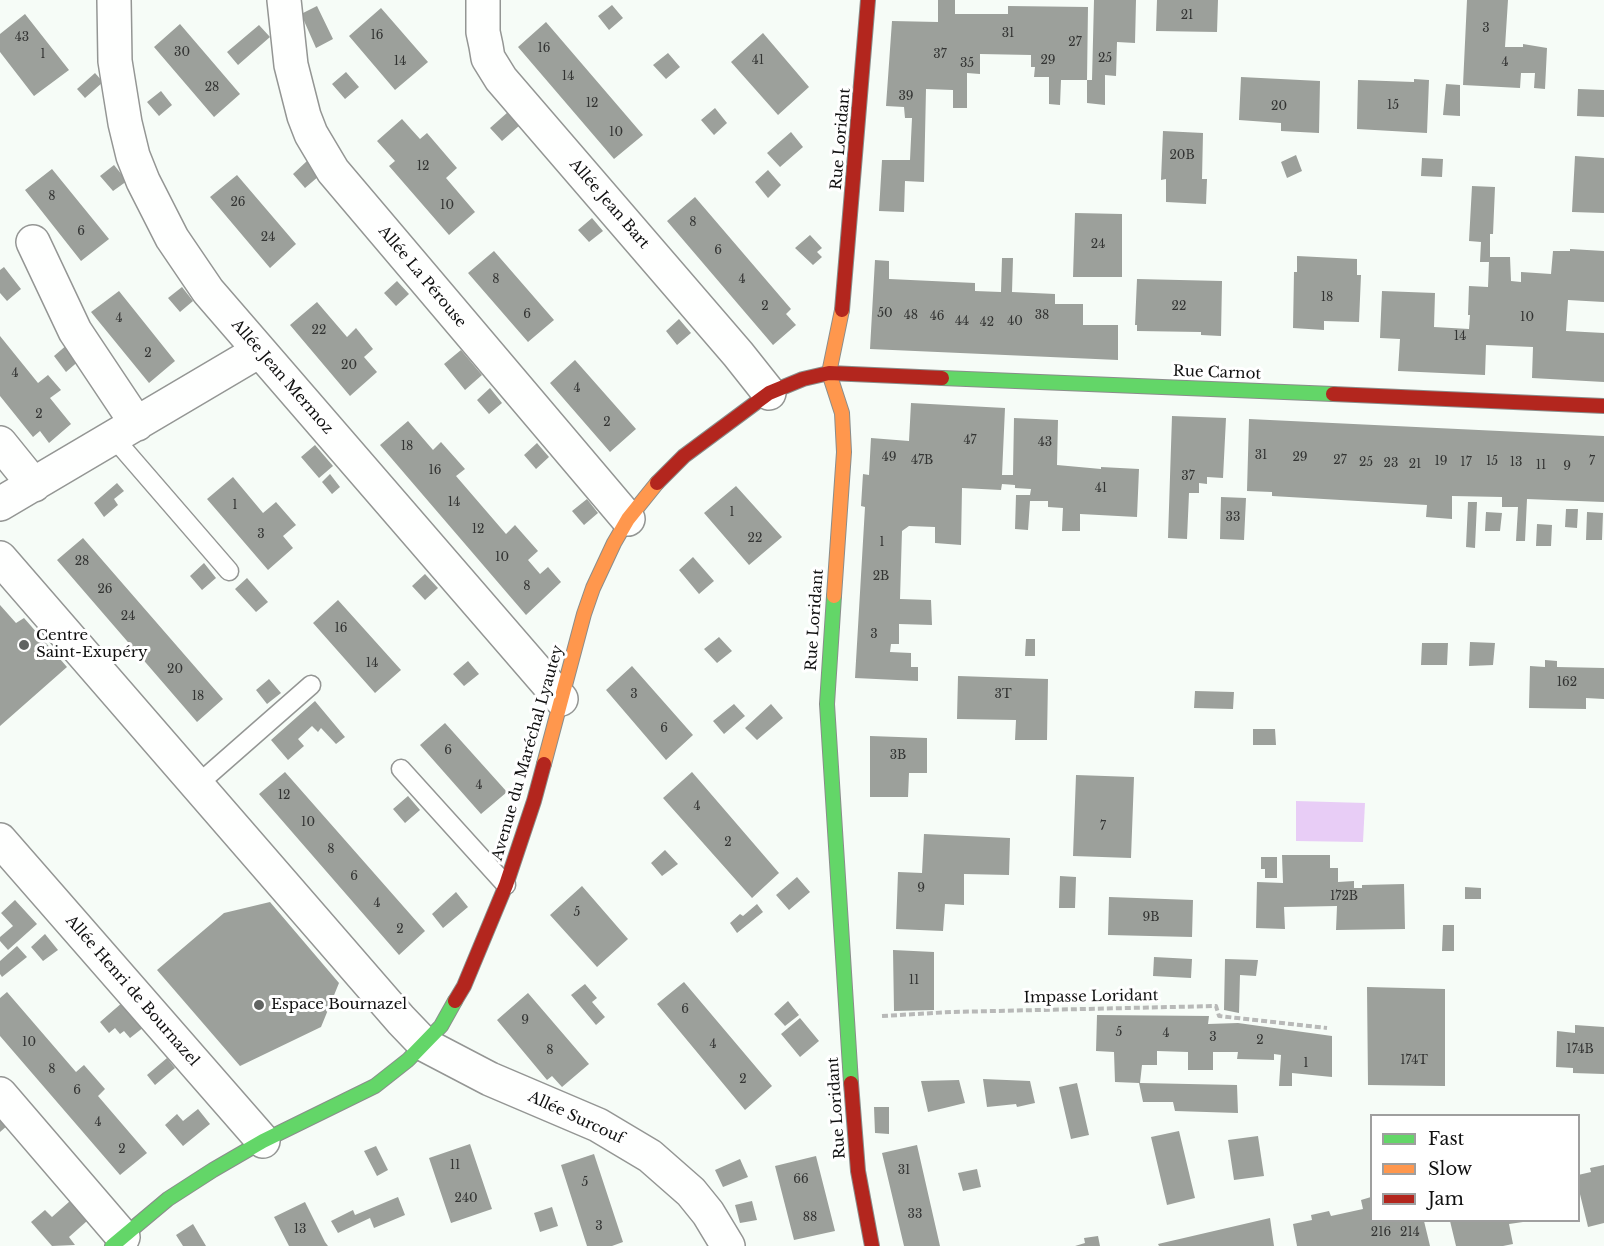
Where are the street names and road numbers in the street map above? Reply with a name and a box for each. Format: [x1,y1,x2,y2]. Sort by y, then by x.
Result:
street label: Rue Loridant [828,87,854,191]
street label: Allée Jean Bart [565,156,653,252]
street label: Allée La Pérouse [374,223,470,331]
street label: Allée Jean Mermoz [227,316,337,438]
street label: Rue Carnot [1173,362,1261,384]
street label: Rue Loridant [802,568,828,672]
street label: Avenue du Maréchal Lyautey [489,643,567,863]
street label: Allée Henri de Bournazel [62,912,202,1070]
street label: Impasse Loridant [1023,987,1159,1007]
street label: Rue Loridant [824,1056,850,1160]
street label: Allée Surcouf [525,1088,627,1148]

